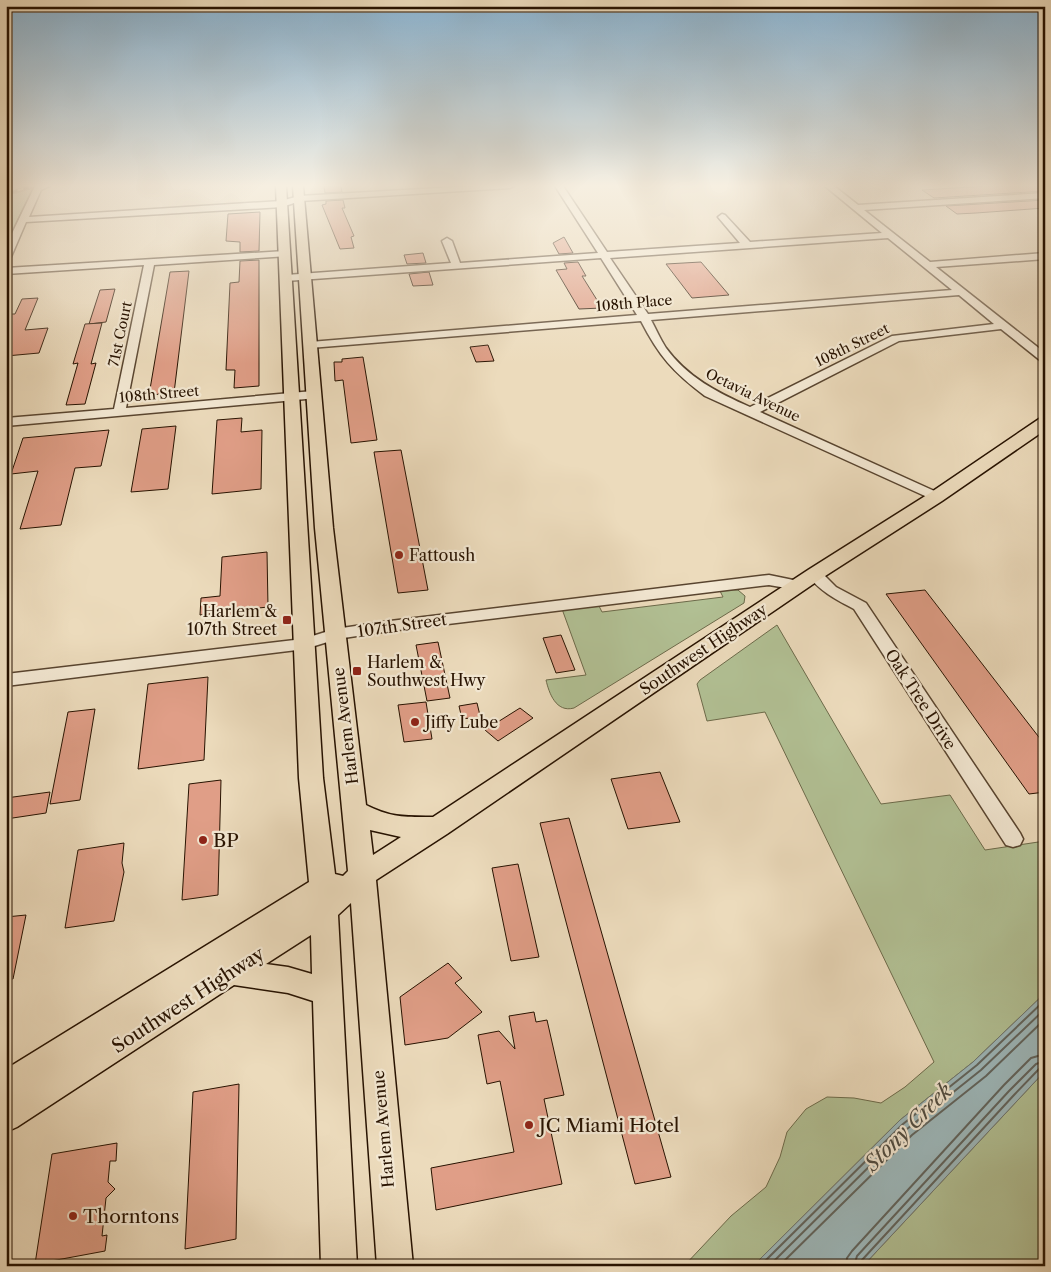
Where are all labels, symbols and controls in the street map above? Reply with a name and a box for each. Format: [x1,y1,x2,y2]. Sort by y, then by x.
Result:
street label: 108th Place [595,291,673,315]
street label: 71st Court [104,300,136,368]
street label: 108th Street [812,319,892,371]
street label: Octavia Avenue [703,364,803,426]
street label: 108th Street [118,382,200,406]
place label: Fattoush [409,545,475,565]
marker: Fattoush [393,549,405,561]
street label: Southwest Highway [635,598,771,699]
place label: Harlem & 107th Street [187,601,277,639]
street label: 107th Street [356,609,448,641]
marker: Harlem & 107th Street [281,614,293,626]
street label: Oak Tree Drive [881,645,961,753]
place label: Harlem & Southwest Hwy [367,652,487,690]
marker: Harlem & Southwest Hwy [351,665,363,677]
street label: Harlem Avenue [328,666,362,786]
place label: Jiffy Lube [422,712,498,732]
marker: Jiffy Lube [409,716,421,728]
place label: BP [213,829,239,852]
marker: BP [197,834,209,846]
street label: Southwest Highway [107,942,269,1058]
street label: Harlem Avenue [368,1069,398,1189]
water label: Stony Creek [858,1078,957,1177]
place label: JC Miami Hotel [536,1114,680,1137]
marker: JC Miami Hotel [523,1119,535,1131]
place label: Thorntons [83,1205,179,1228]
marker: Thorntons [67,1210,79,1222]

